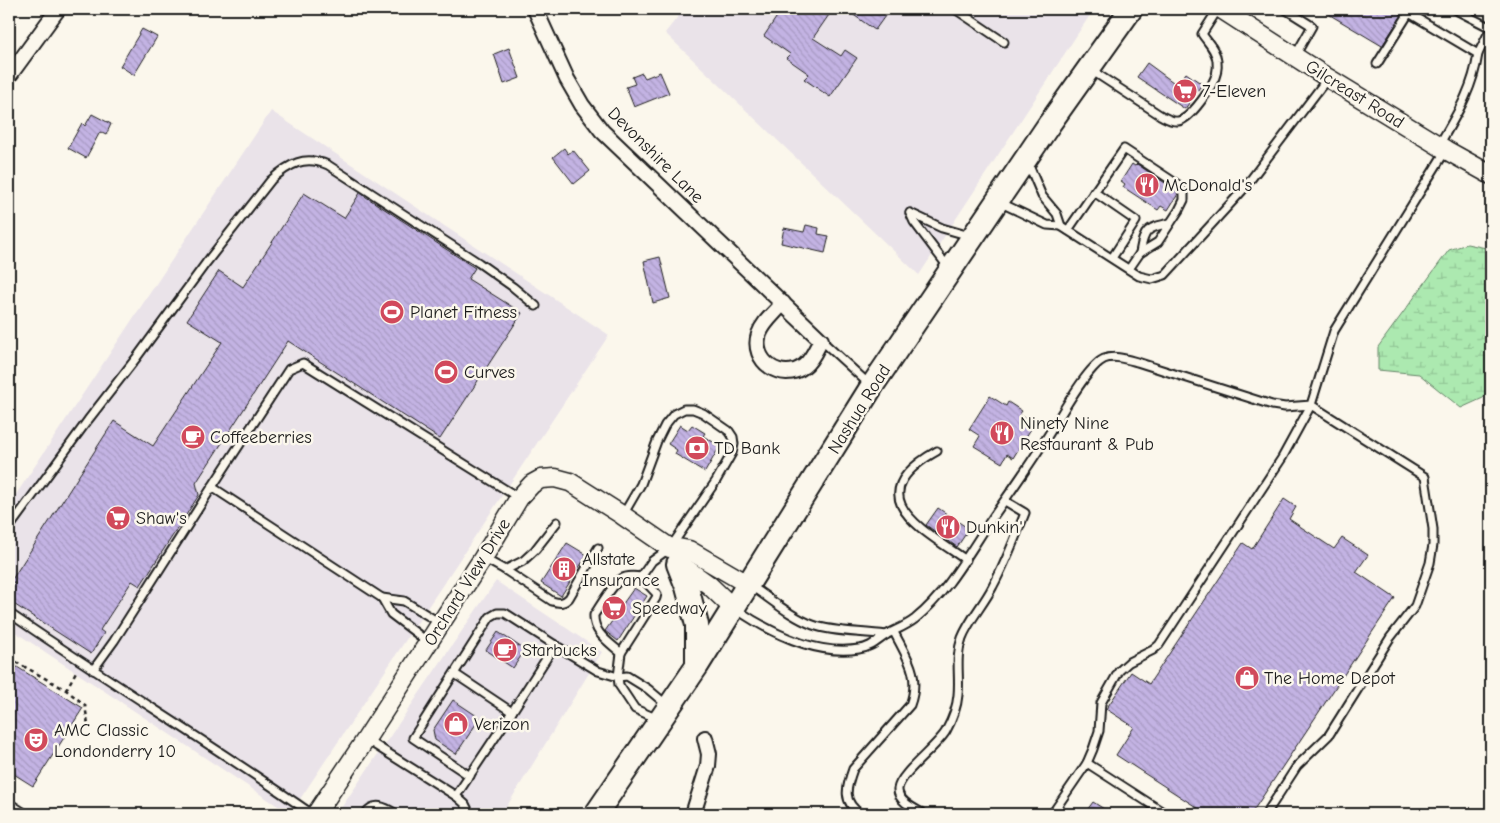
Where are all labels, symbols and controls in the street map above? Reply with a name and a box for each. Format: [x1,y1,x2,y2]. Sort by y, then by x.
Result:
street label: Gilcreast Road [1302,56,1408,133]
supermarket icon: 7-Eleven [1172,78,1198,104]
place label: 7-Eleven [1202,81,1266,102]
street label: Devonshire Lane [603,103,708,208]
restaurant icon: McDonald's [1134,172,1160,198]
place label: McDonald's [1164,175,1252,196]
sports icon: Planet Fitness [379,299,405,325]
place label: Planet Fitness [410,302,517,323]
sports icon: Curves [433,359,459,385]
street label: Nashua Road [824,361,895,458]
place label: Curves [464,362,515,383]
place label: Ninety Nine Restaurant & Pub [1020,413,1154,455]
restaurant icon: Ninety Nine Restaurant & Pub [989,420,1015,446]
cafe icon: Coffeeberries [180,424,206,450]
place label: Coffeeberries [210,427,312,448]
bank icon: TD Bank [684,435,710,461]
place label: TD Bank [714,438,780,459]
supermarket icon: Shaw's [105,505,131,531]
place label: Shaw's [136,508,187,529]
restaurant icon: Dunkin' [935,514,961,540]
street label: Orchard View Drive [420,515,515,650]
place label: Dunkin' [966,517,1023,538]
place label: Allstate Insurance [582,549,659,591]
building icon: Allstate Insurance [551,556,577,582]
supermarket icon: Speedway [601,595,627,621]
place label: Speedway [632,598,708,619]
cafe icon: Starbucks [492,637,518,663]
place label: Starbucks [522,640,597,661]
shop icon: The Home Depot [1234,665,1260,691]
place label: The Home Depot [1264,668,1396,689]
shop icon: Verizon [443,711,469,737]
place label: Verizon [474,714,530,735]
place label: AMC Classic Londonderry 10 [54,720,176,762]
theatre icon: AMC Classic Londonderry 10 [23,727,49,753]

